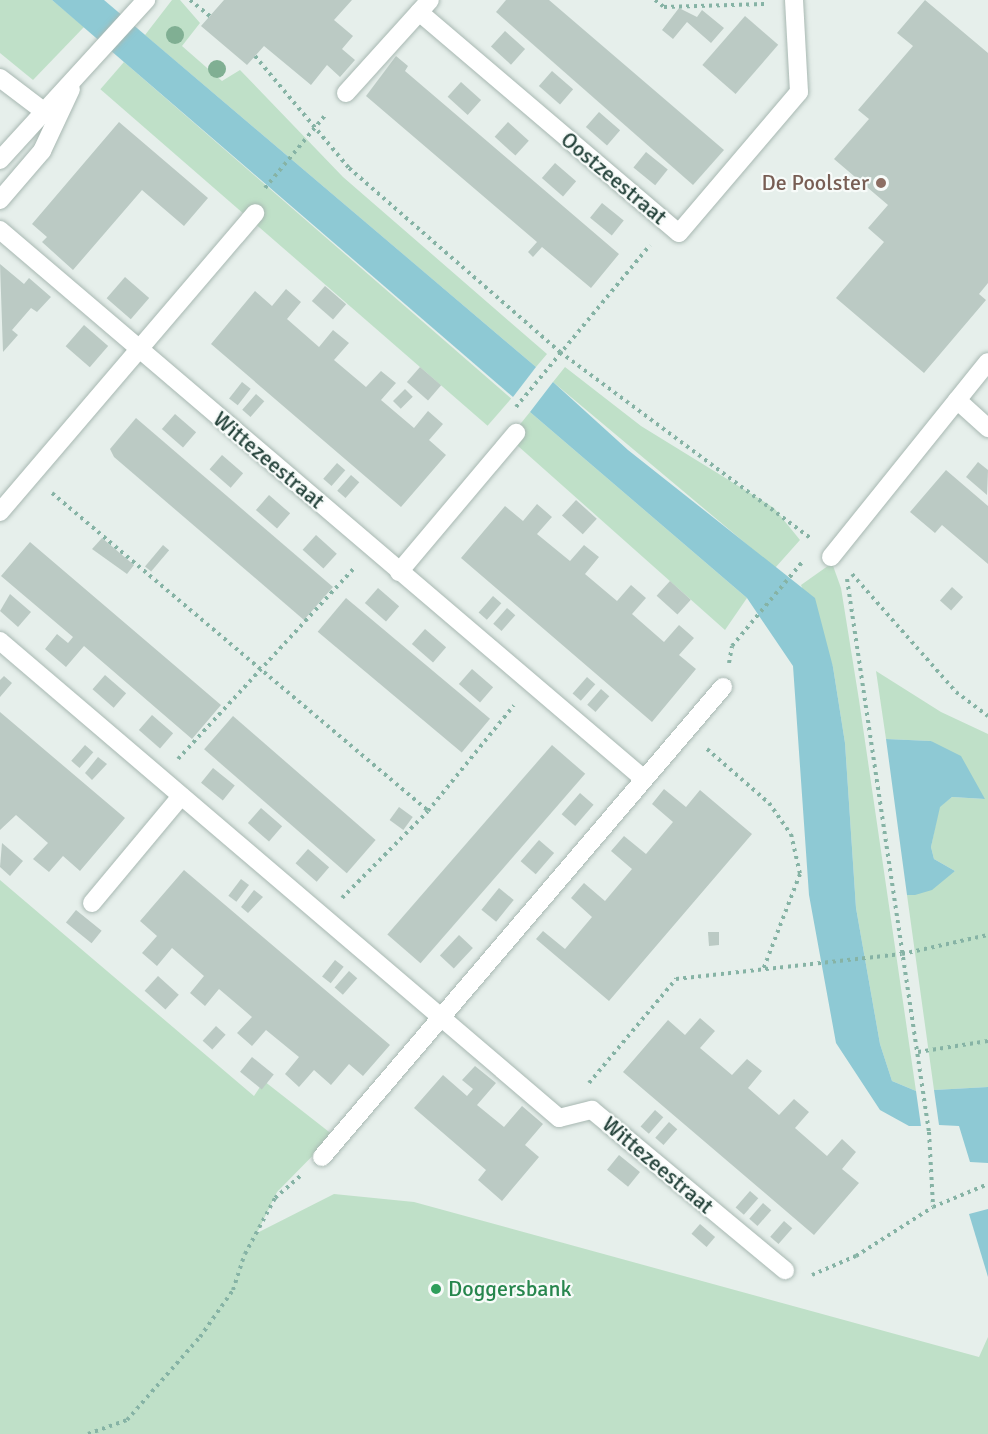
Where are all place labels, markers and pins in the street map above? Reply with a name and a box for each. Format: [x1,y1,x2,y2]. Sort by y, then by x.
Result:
place label: De Poolster [761,170,869,196]
marker: De Poolster [874,176,888,190]
place label: Doggersbank [448,1276,571,1302]
marker: Doggersbank [429,1282,443,1296]

